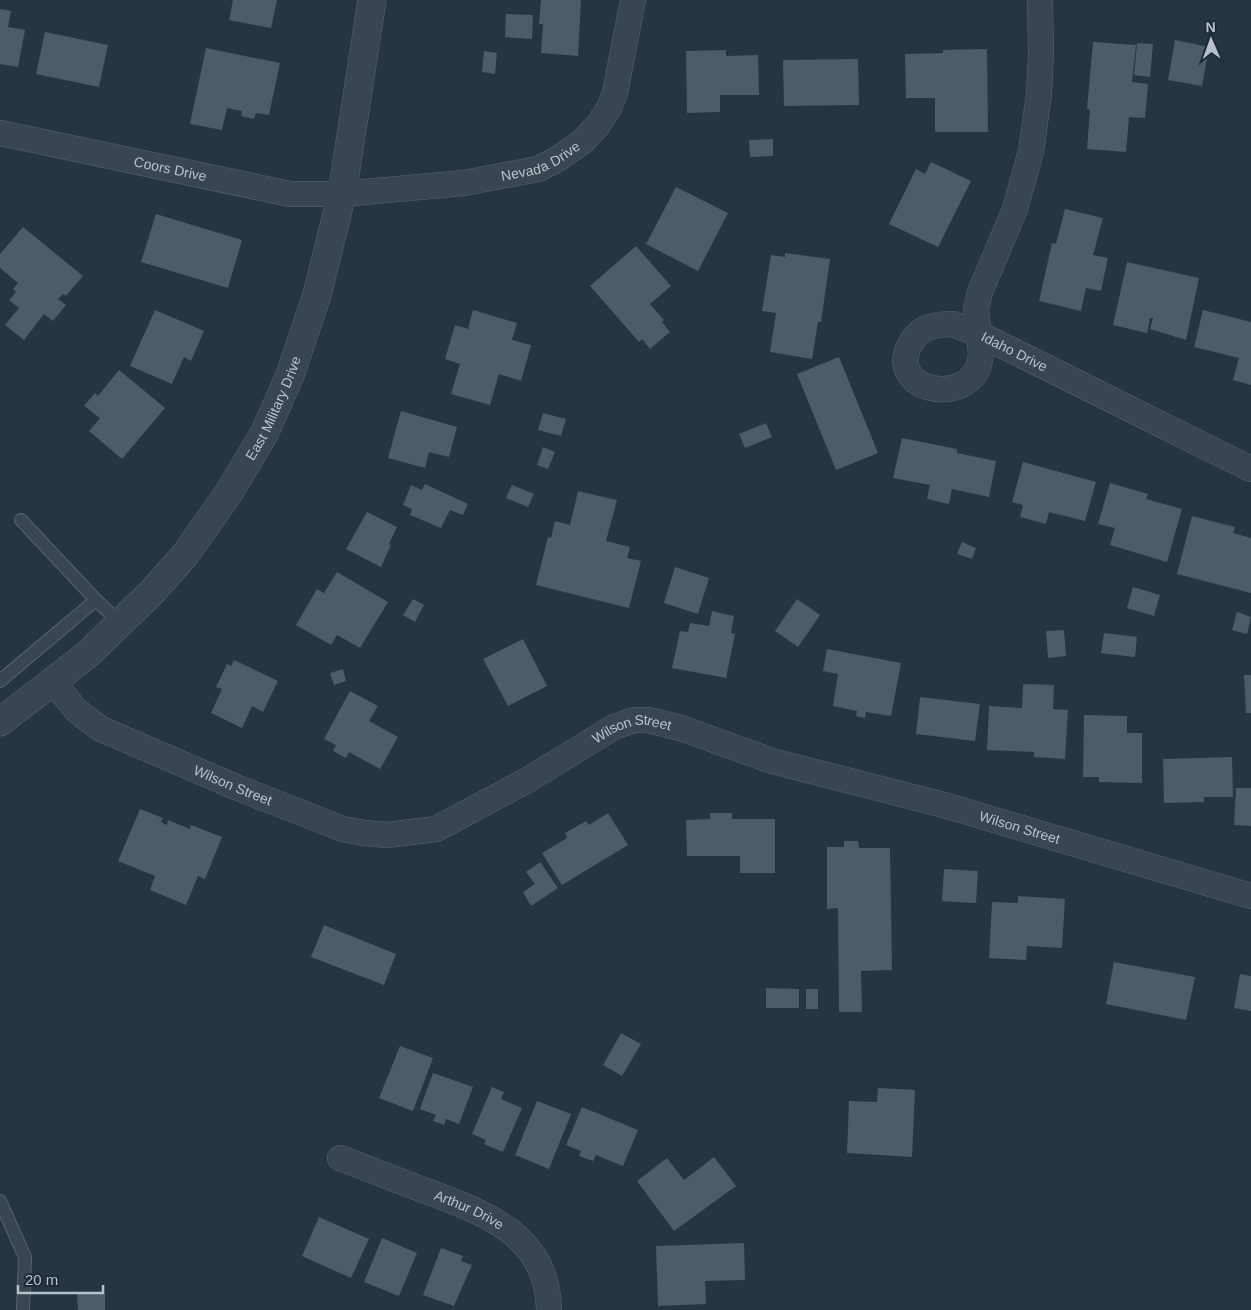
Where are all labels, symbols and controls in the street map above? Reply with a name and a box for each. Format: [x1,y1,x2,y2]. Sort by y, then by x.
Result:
north arrow [1186,15,1236,65]
text: N [1205,19,1216,35]
street label: Nevada Drive [500,138,583,184]
street label: Coors Drive [132,153,208,184]
street label: Idaho Drive [979,328,1050,375]
street label: East Military Drive [242,354,304,463]
street label: Wilson Street [589,712,673,747]
street label: Wilson Street [191,762,274,809]
street label: Wilson Street [977,808,1062,847]
street label: Arthur Drive [432,1187,507,1233]
scale bar [18,1262,102,1294]
text: 20 m [25,1271,58,1288]

